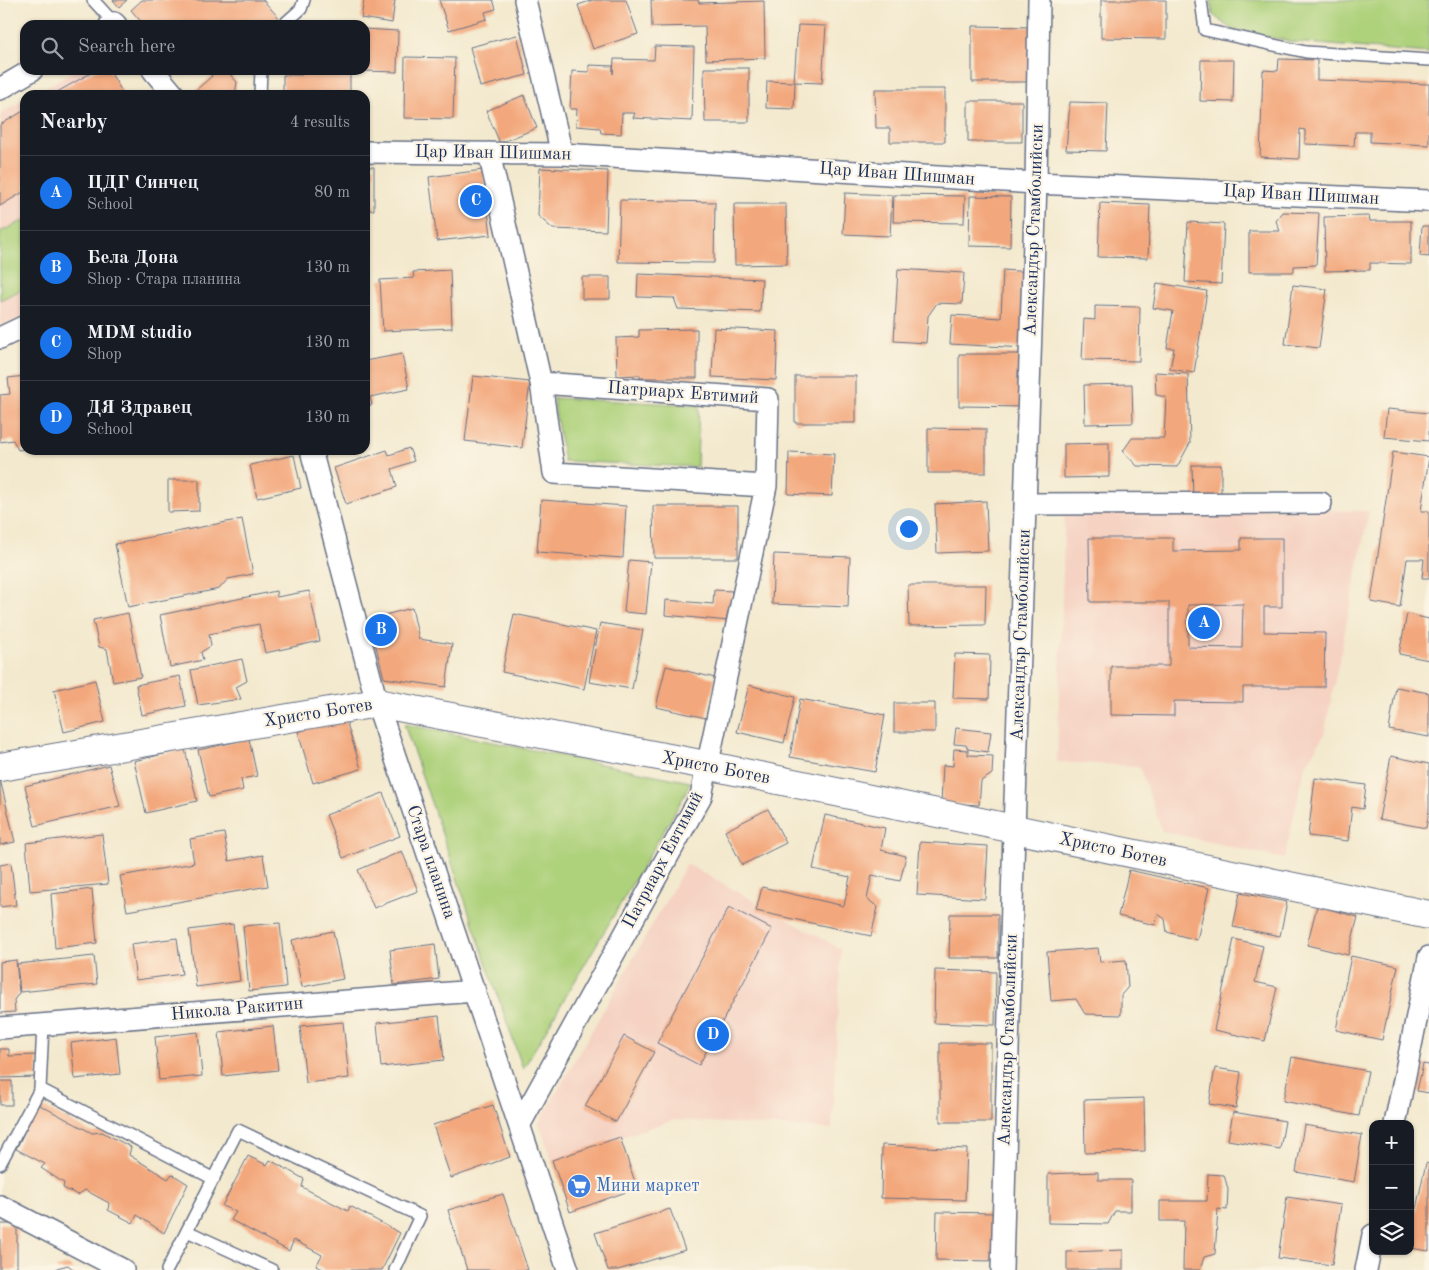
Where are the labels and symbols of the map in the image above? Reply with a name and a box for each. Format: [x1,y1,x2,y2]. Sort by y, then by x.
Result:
street label: Александър Стамболийски [1021,124,1047,336]
street label: Цар Иван Шишман [415,143,571,163]
street label: Цар Иван Шишман [818,160,976,188]
pin: C [460,182,492,220]
street label: Цар Иван Шишман [1222,182,1380,208]
street label: Патриарх Евтимий [607,379,759,407]
your location [896,516,922,542]
street label: Александър Стамболийски [1008,529,1034,741]
pin: A [1188,604,1220,642]
pin: B [365,611,397,649]
street label: Христо Ботев [262,696,374,730]
street label: Христо Ботев [660,749,772,787]
street label: Патриарх Евтимий [619,789,707,931]
street label: Стара планина [403,803,459,921]
street label: Христо Ботев [1057,830,1169,870]
street label: Александър Стамболийски [995,934,1021,1146]
street label: Никола Ракитин [170,994,304,1024]
pin: D [697,1016,729,1054]
supermarket icon: Мини маркет [566,1173,592,1199]
place label: Мини маркет [596,1177,700,1195]

